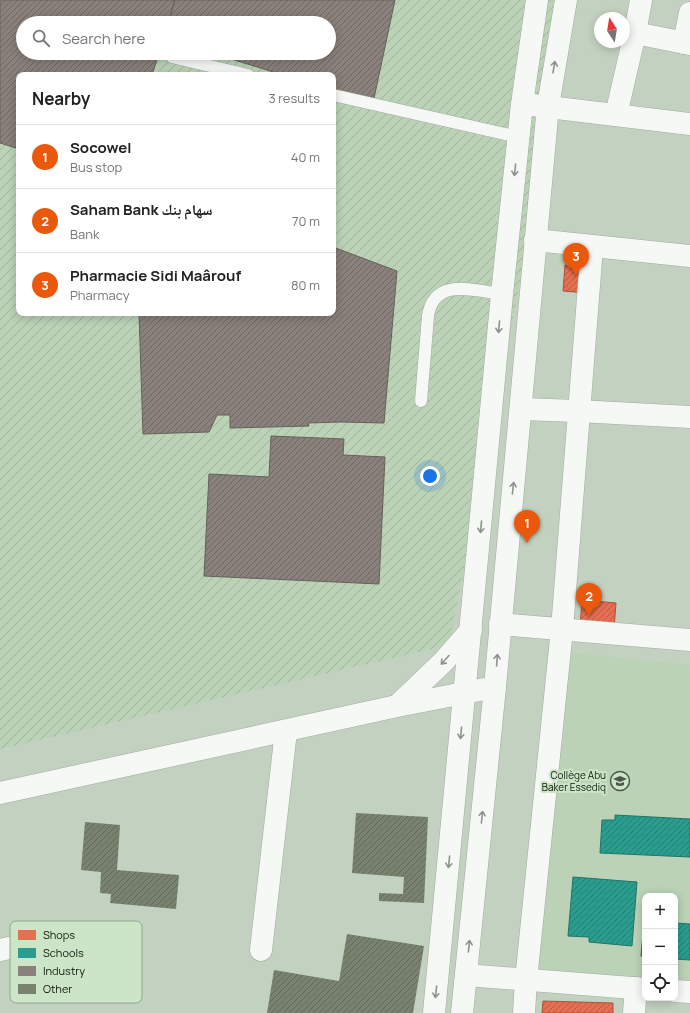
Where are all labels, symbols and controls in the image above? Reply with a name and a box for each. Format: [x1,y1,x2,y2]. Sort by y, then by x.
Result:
north arrow [594,12,630,48]
search box [16,16,336,60]
icon: search [30,27,52,49]
text: Search here [62,28,145,49]
one-way arrow [550,61,558,74]
text: Nearby [32,87,90,110]
text: 3 results [268,89,320,107]
text: Socowel [70,137,132,158]
text: 1 [42,148,48,166]
text: 40 m [291,148,320,166]
text: Bus stop [70,158,122,176]
one-way arrow [511,163,519,176]
text: Saham Bank سهام بنك [70,199,213,220]
text: 2 [41,212,49,230]
text: 70 m [292,212,320,230]
text: Bank [70,225,99,243]
pin: 3 [563,243,589,276]
text: Pharmacie Sidi Maârouf [70,265,241,286]
text: 3 [41,276,49,294]
text: 80 m [291,276,320,294]
text: Pharmacy [70,286,130,304]
one-way arrow [496,321,503,334]
your location [420,466,440,486]
one-way arrow [509,482,516,495]
pin: 1 [514,510,540,543]
one-way arrow [477,520,485,533]
pin: 2 [576,583,602,616]
one-way arrow [493,654,501,667]
one-way arrow [441,655,450,665]
one-way arrow [458,726,465,739]
place label: Collège Abu Baker Essediq [542,768,606,794]
school or university icon: Collège Abu Baker Essediq [609,770,631,792]
one-way arrow [478,811,485,824]
one-way arrow [445,855,452,868]
map controls [642,893,678,1001]
button: + [642,893,678,929]
legend [10,921,142,1003]
text: Shops [43,927,75,942]
button: − [642,929,678,965]
one-way arrow [465,940,472,953]
text: Schools [43,945,84,960]
text: Industry [43,963,85,978]
button: locate [642,965,678,1001]
text: Other [43,981,72,996]
one-way arrow [432,985,440,998]

